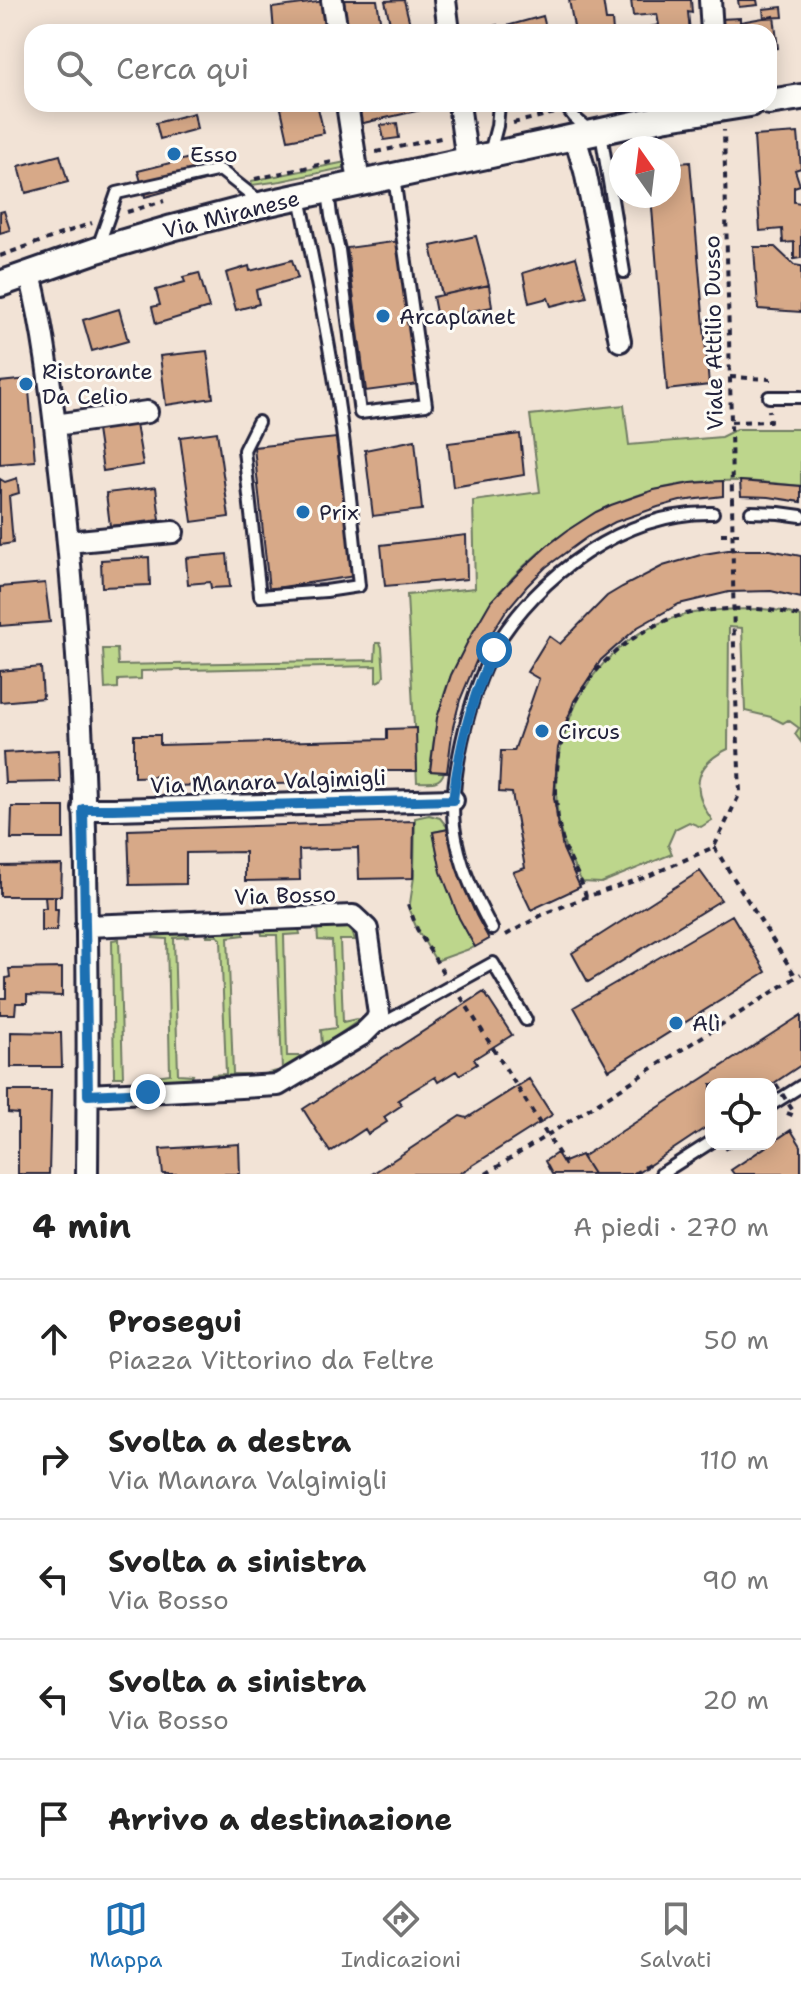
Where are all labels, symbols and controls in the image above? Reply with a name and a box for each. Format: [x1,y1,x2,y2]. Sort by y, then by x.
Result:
search box [24,24,777,112]
icon: search [52,46,96,90]
text: Cerca qui [116,48,249,89]
north arrow [609,136,681,208]
place label: Esso [190,140,238,169]
marker: Esso [165,145,183,163]
street label: Via Miranese [160,183,303,245]
street label: Viale Attilio Dusso [697,235,730,431]
place label: Arcaplanet [399,302,516,331]
marker: Arcaplanet [374,307,392,325]
place label: Ristorante Da Celio [42,357,153,411]
marker: Ristorante Da Celio [17,375,35,393]
place label: Prix [319,498,359,527]
marker: Prix [294,503,312,521]
route start [476,632,512,668]
place label: Circus [558,717,620,746]
marker: Circus [533,722,551,740]
street label: Via Manara Valgimigli [149,763,387,800]
street label: Via Bosso [234,879,337,912]
place label: Alì [692,1009,721,1038]
marker: Alì [667,1014,685,1032]
route end [130,1074,166,1110]
map controls [705,1078,777,1150]
button: locate [705,1078,777,1150]
text: 4 min [32,1203,131,1249]
text: A piedi · 270 m [573,1209,769,1244]
text: Prosegui [108,1301,242,1342]
icon: ahead [32,1317,76,1361]
text: 50 m [704,1322,769,1357]
text: Piazza Vittorino da Feltre [108,1342,435,1377]
text: Svolta a destra [108,1421,351,1462]
icon: right [32,1437,76,1481]
text: 110 m [699,1442,769,1477]
text: Via Manara Valgimigli [108,1462,387,1497]
text: Svolta a sinistra [108,1541,366,1582]
icon: left [32,1557,76,1601]
text: 90 m [702,1562,769,1597]
text: Via Bosso [108,1582,229,1617]
text: Svolta a sinistra [108,1661,366,1702]
icon: left [32,1677,76,1721]
text: 20 m [702,1682,769,1717]
text: Via Bosso [108,1702,229,1737]
icon: arrive [32,1797,76,1841]
text: Arrivo a destinazione [108,1799,452,1840]
tab: Mappa [89,1897,162,1974]
tab: Indicazioni [341,1897,461,1974]
tab: Salvati [640,1897,712,1974]

